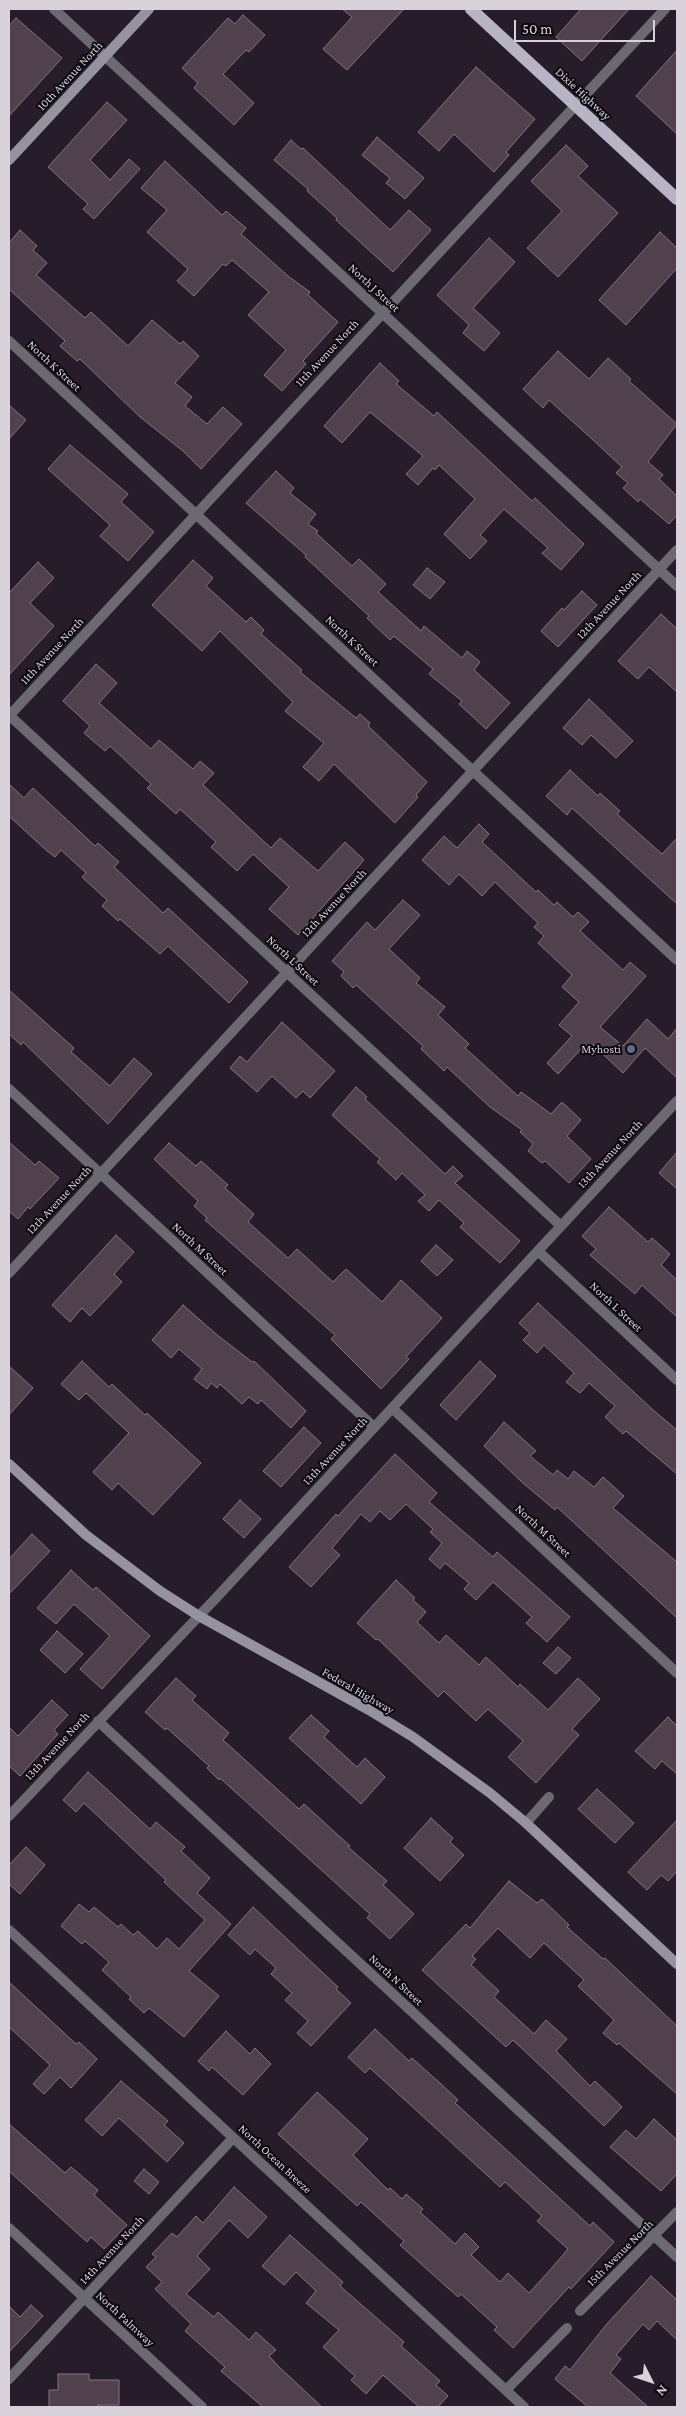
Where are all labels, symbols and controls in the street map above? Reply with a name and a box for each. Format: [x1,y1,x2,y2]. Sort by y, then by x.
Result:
scale bar [516,10,657,42]
text: 50 m [522,21,552,37]
street label: 10th Avenue North [34,38,106,114]
street label: Dixie Highway [552,65,614,123]
street label: North J Street [345,261,403,315]
street label: 11th Avenue North [292,316,362,390]
street label: North K Street [24,338,84,394]
street label: 12th Avenue North [574,568,644,642]
street label: North K Street [322,613,382,669]
street label: 11th Avenue North [17,614,87,688]
street label: 12th Avenue North [299,866,369,940]
street label: North L Street [264,933,322,989]
place label: Myhosti [581,1042,621,1056]
marker: Myhosti [625,1043,637,1055]
street label: 13th Avenue North [575,1117,645,1191]
street label: 12th Avenue North [24,1163,94,1237]
street label: North M Street [169,1220,231,1278]
street label: North L Street [587,1279,645,1335]
street label: 13th Avenue North [300,1414,370,1488]
street label: North M Street [512,1502,574,1560]
street label: Federal Highway [320,1665,396,1717]
street label: 13th Avenue North [22,1709,92,1783]
street label: North N Street [366,1951,426,2009]
street label: North Ocean Breeze [235,2121,315,2197]
street label: 14th Avenue North [76,2213,148,2287]
street label: 15th Avenue North [584,2217,656,2289]
street label: North Palmway [93,2288,157,2350]
north arrow [626,2356,676,2406]
text: N [653,2382,671,2400]

